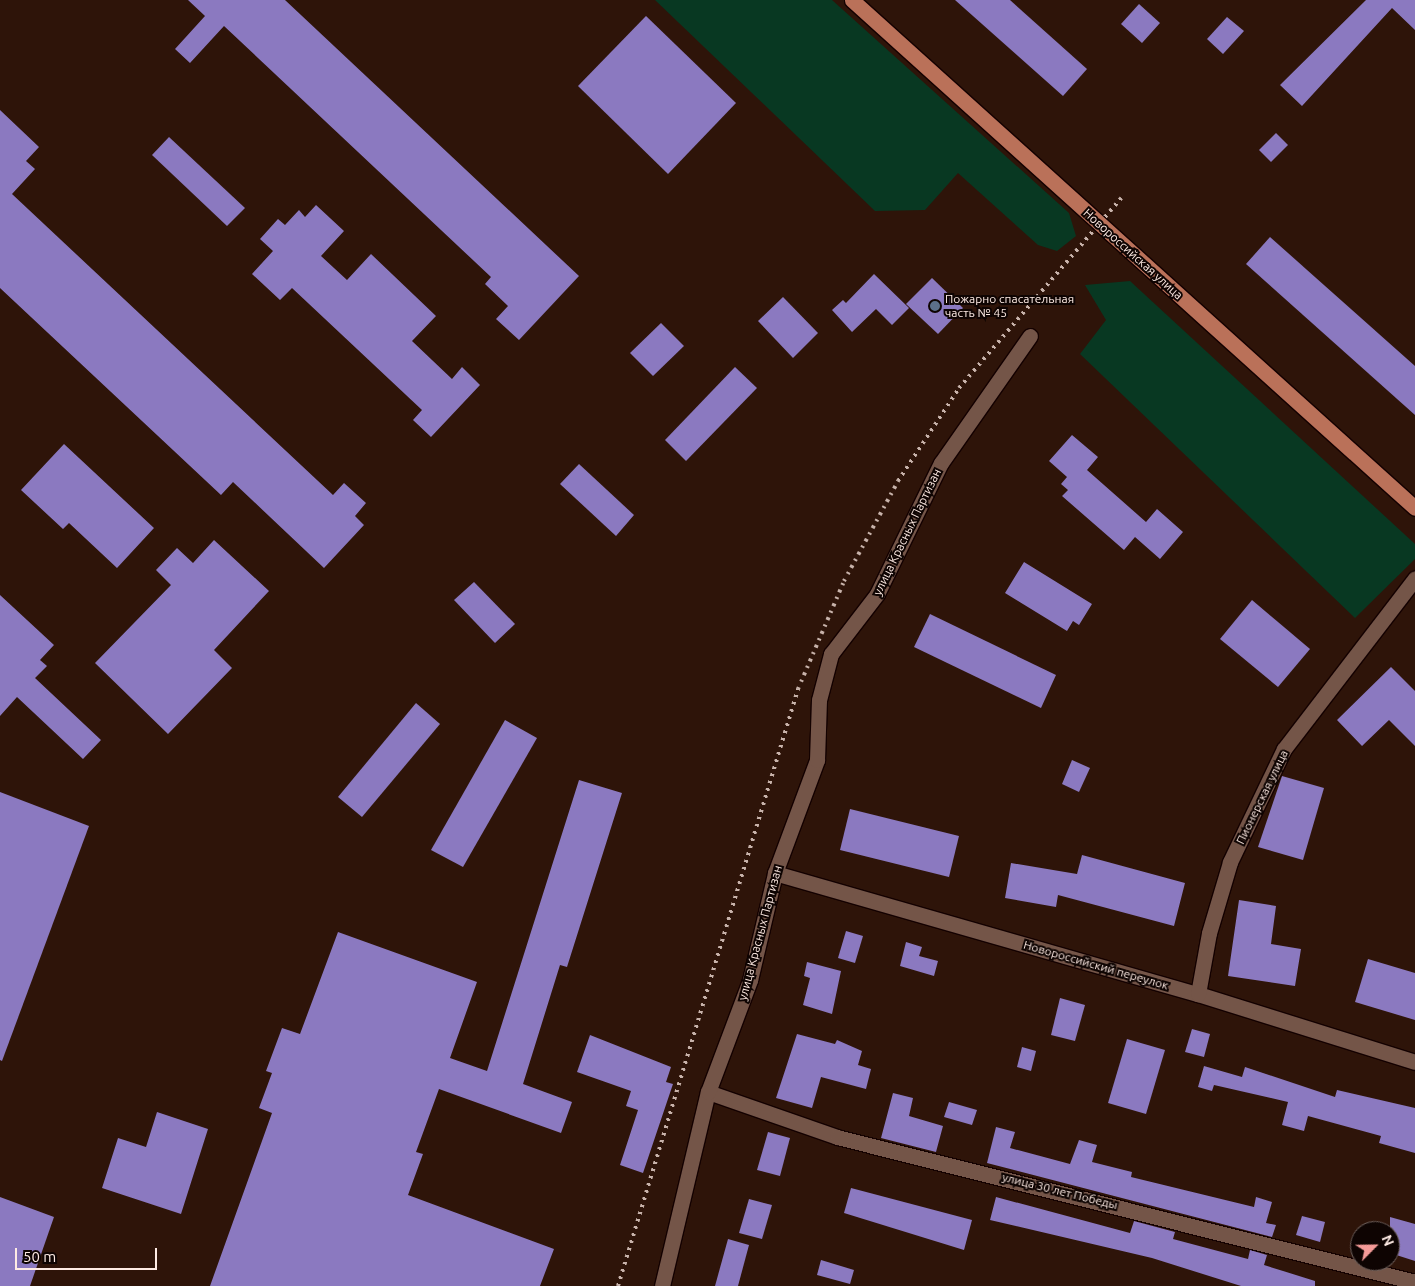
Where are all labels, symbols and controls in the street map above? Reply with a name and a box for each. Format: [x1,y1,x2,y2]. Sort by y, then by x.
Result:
street label: Новороссийская улица [1080,206,1186,302]
place label: Пожарно спасательная часть № 45 [945,292,1074,320]
marker: Пожарно спасательная часть № 45 [929,300,941,312]
street label: улица Красных Партизан [870,466,944,598]
street label: Пионерская улица [1233,748,1291,846]
street label: улица Красных Партизан [735,864,785,1002]
street label: Новороссийский переулок [1022,937,1170,993]
street label: улица 30 лет Победы [1001,1170,1119,1212]
north arrow [1350,1221,1400,1271]
text: N [1378,1233,1397,1248]
scale bar [18,1238,160,1270]
text: 50 m [23,1248,56,1265]

